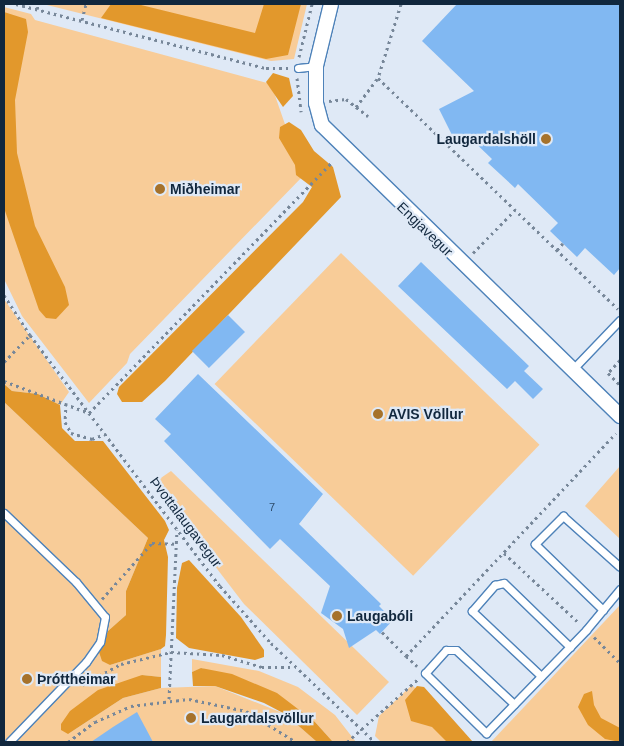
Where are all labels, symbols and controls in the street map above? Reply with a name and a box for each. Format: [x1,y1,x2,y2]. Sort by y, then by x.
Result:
place label: Laugardalshöll [436,131,536,147]
marker: Laugardalshöll [540,133,552,145]
place label: Miðheimar [170,181,240,197]
marker: Miðheimar [154,183,166,195]
street label: Engjavegur [394,198,456,260]
place label: AVIS Völlur [388,406,463,422]
marker: AVIS Völlur [372,408,384,420]
street label: Þvottalaugavegur [147,473,225,571]
house number: 7 [269,500,275,514]
place label: Laugabóli [347,608,413,624]
marker: Laugabóli [331,610,343,622]
place label: Þróttheimar [37,671,116,687]
marker: Þróttheimar [21,673,33,685]
place label: Laugardalsvöllur [201,710,314,726]
marker: Laugardalsvöllur [185,712,197,724]

